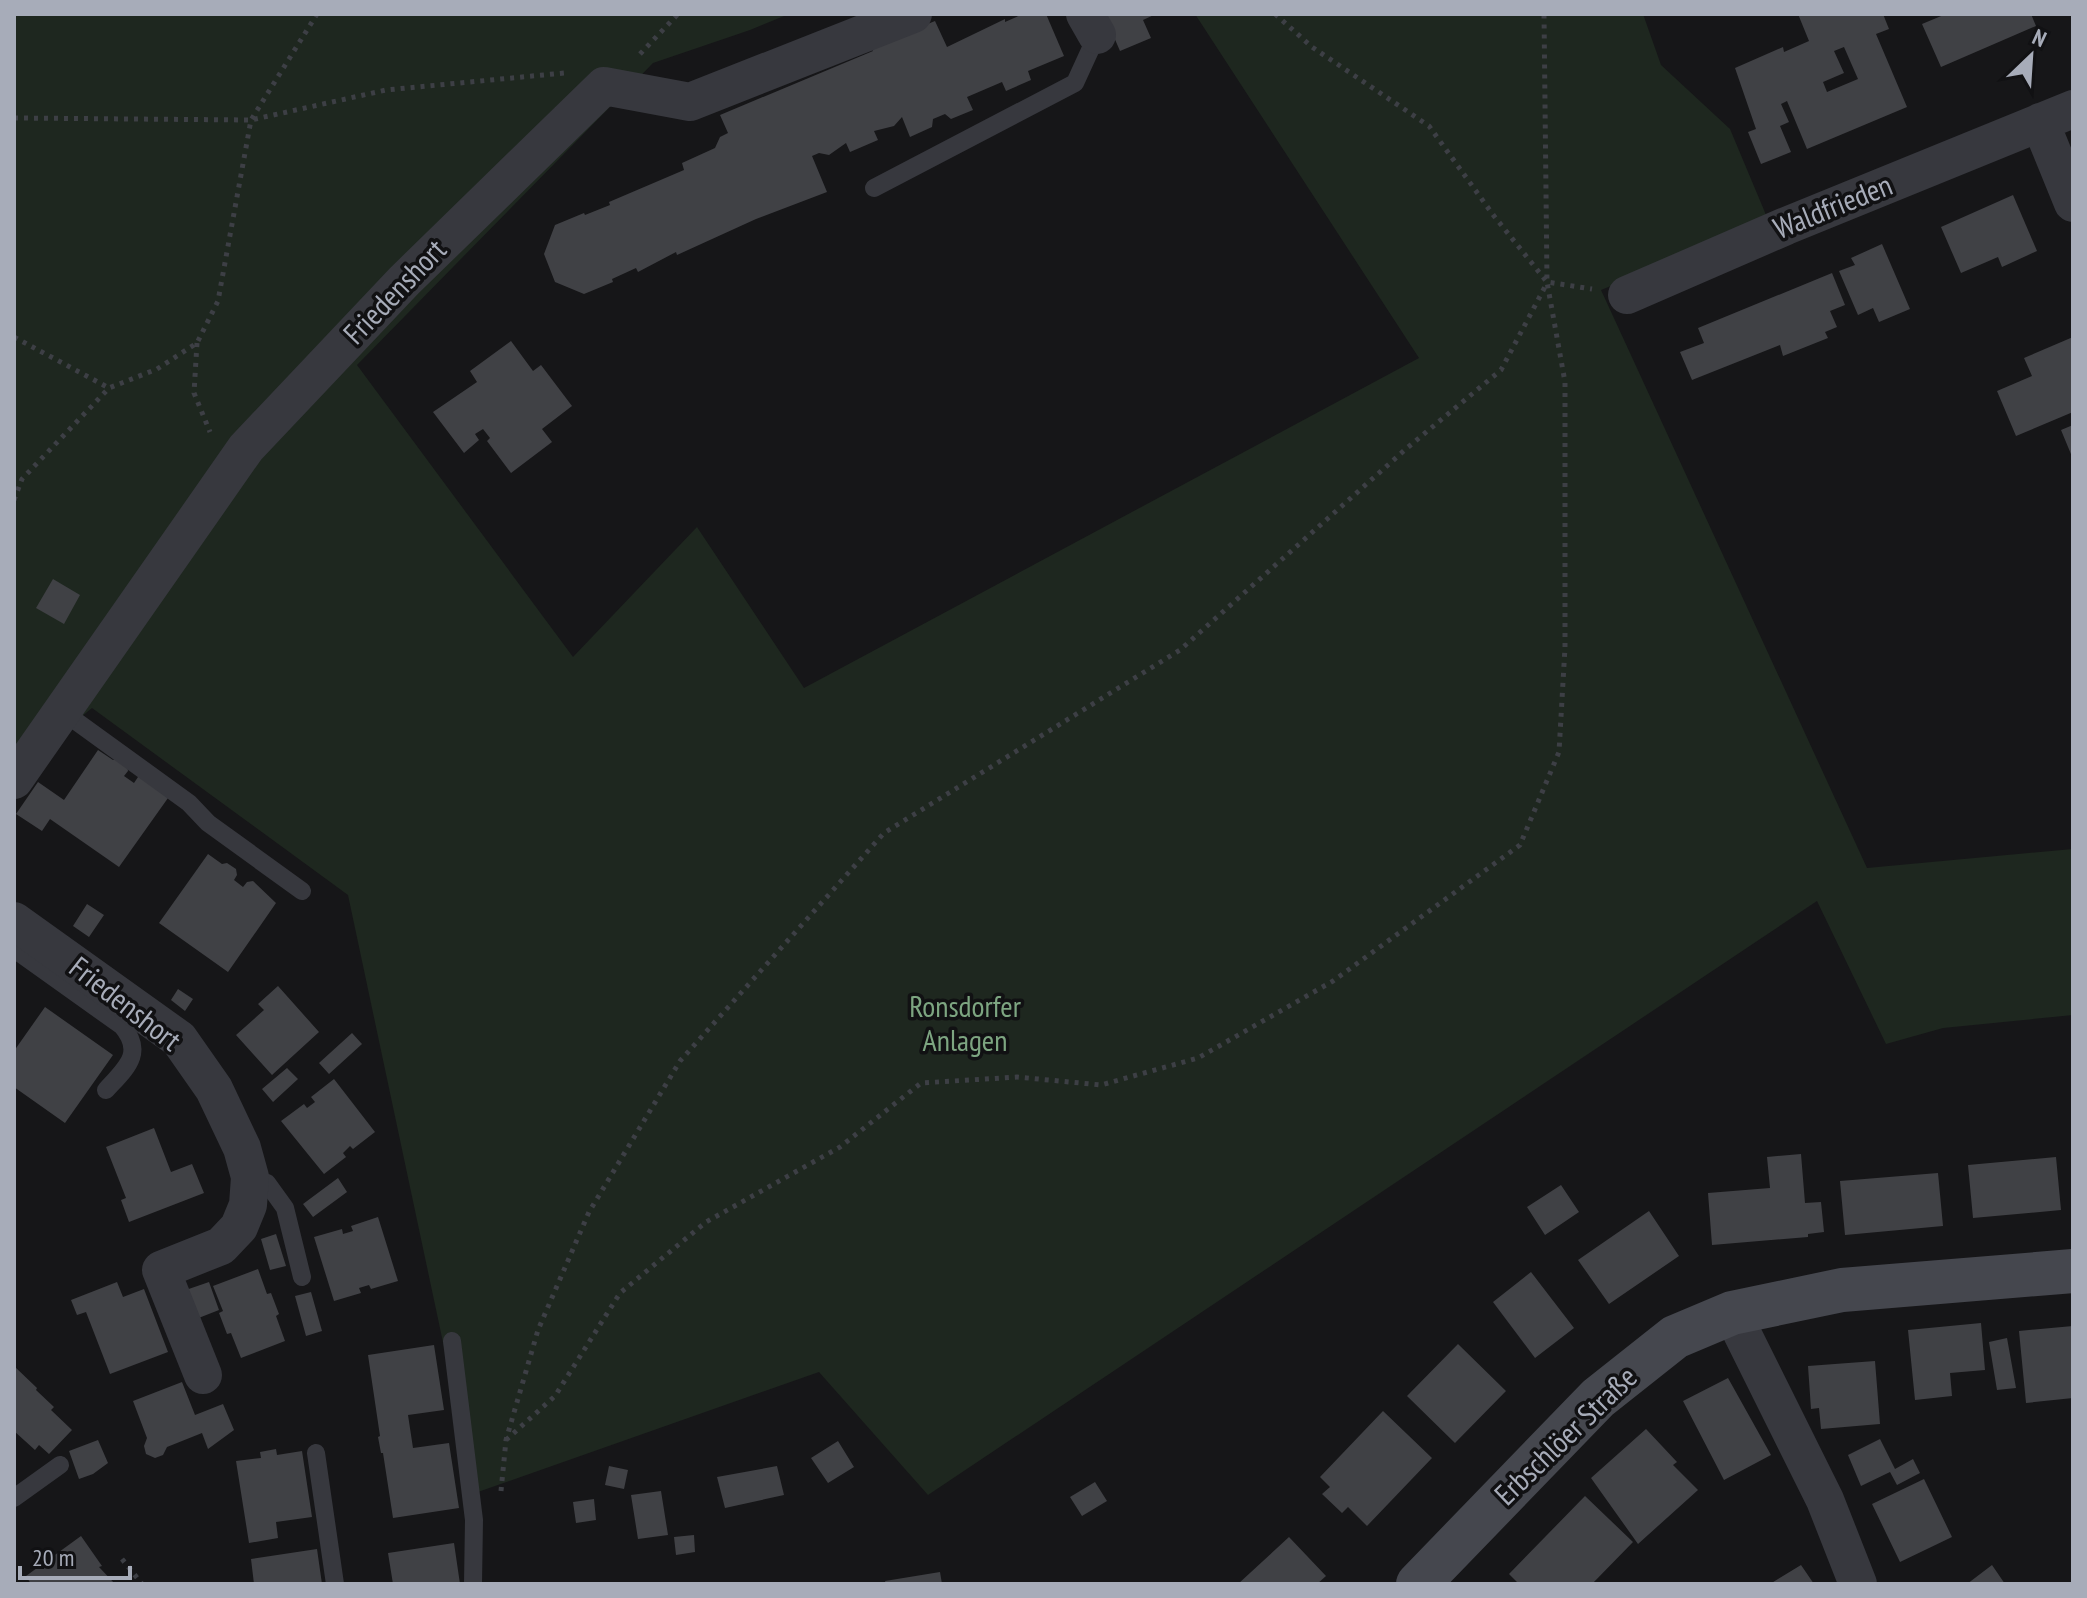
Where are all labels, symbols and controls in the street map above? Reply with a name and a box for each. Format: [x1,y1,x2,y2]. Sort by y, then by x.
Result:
north arrow [1991,16,2071,96]
text: N [2028,23,2051,53]
street label: Waldfrieden [1767,164,1897,247]
street label: Friedenshort [334,230,454,352]
street label: Friedenshort [62,947,190,1059]
park label: Ronsdorfer Anlagen [909,986,1022,1059]
street label: Erbschlöer Straße [1485,1357,1644,1513]
scale bar [20,1530,130,1580]
text: 20 m [32,1542,74,1573]

